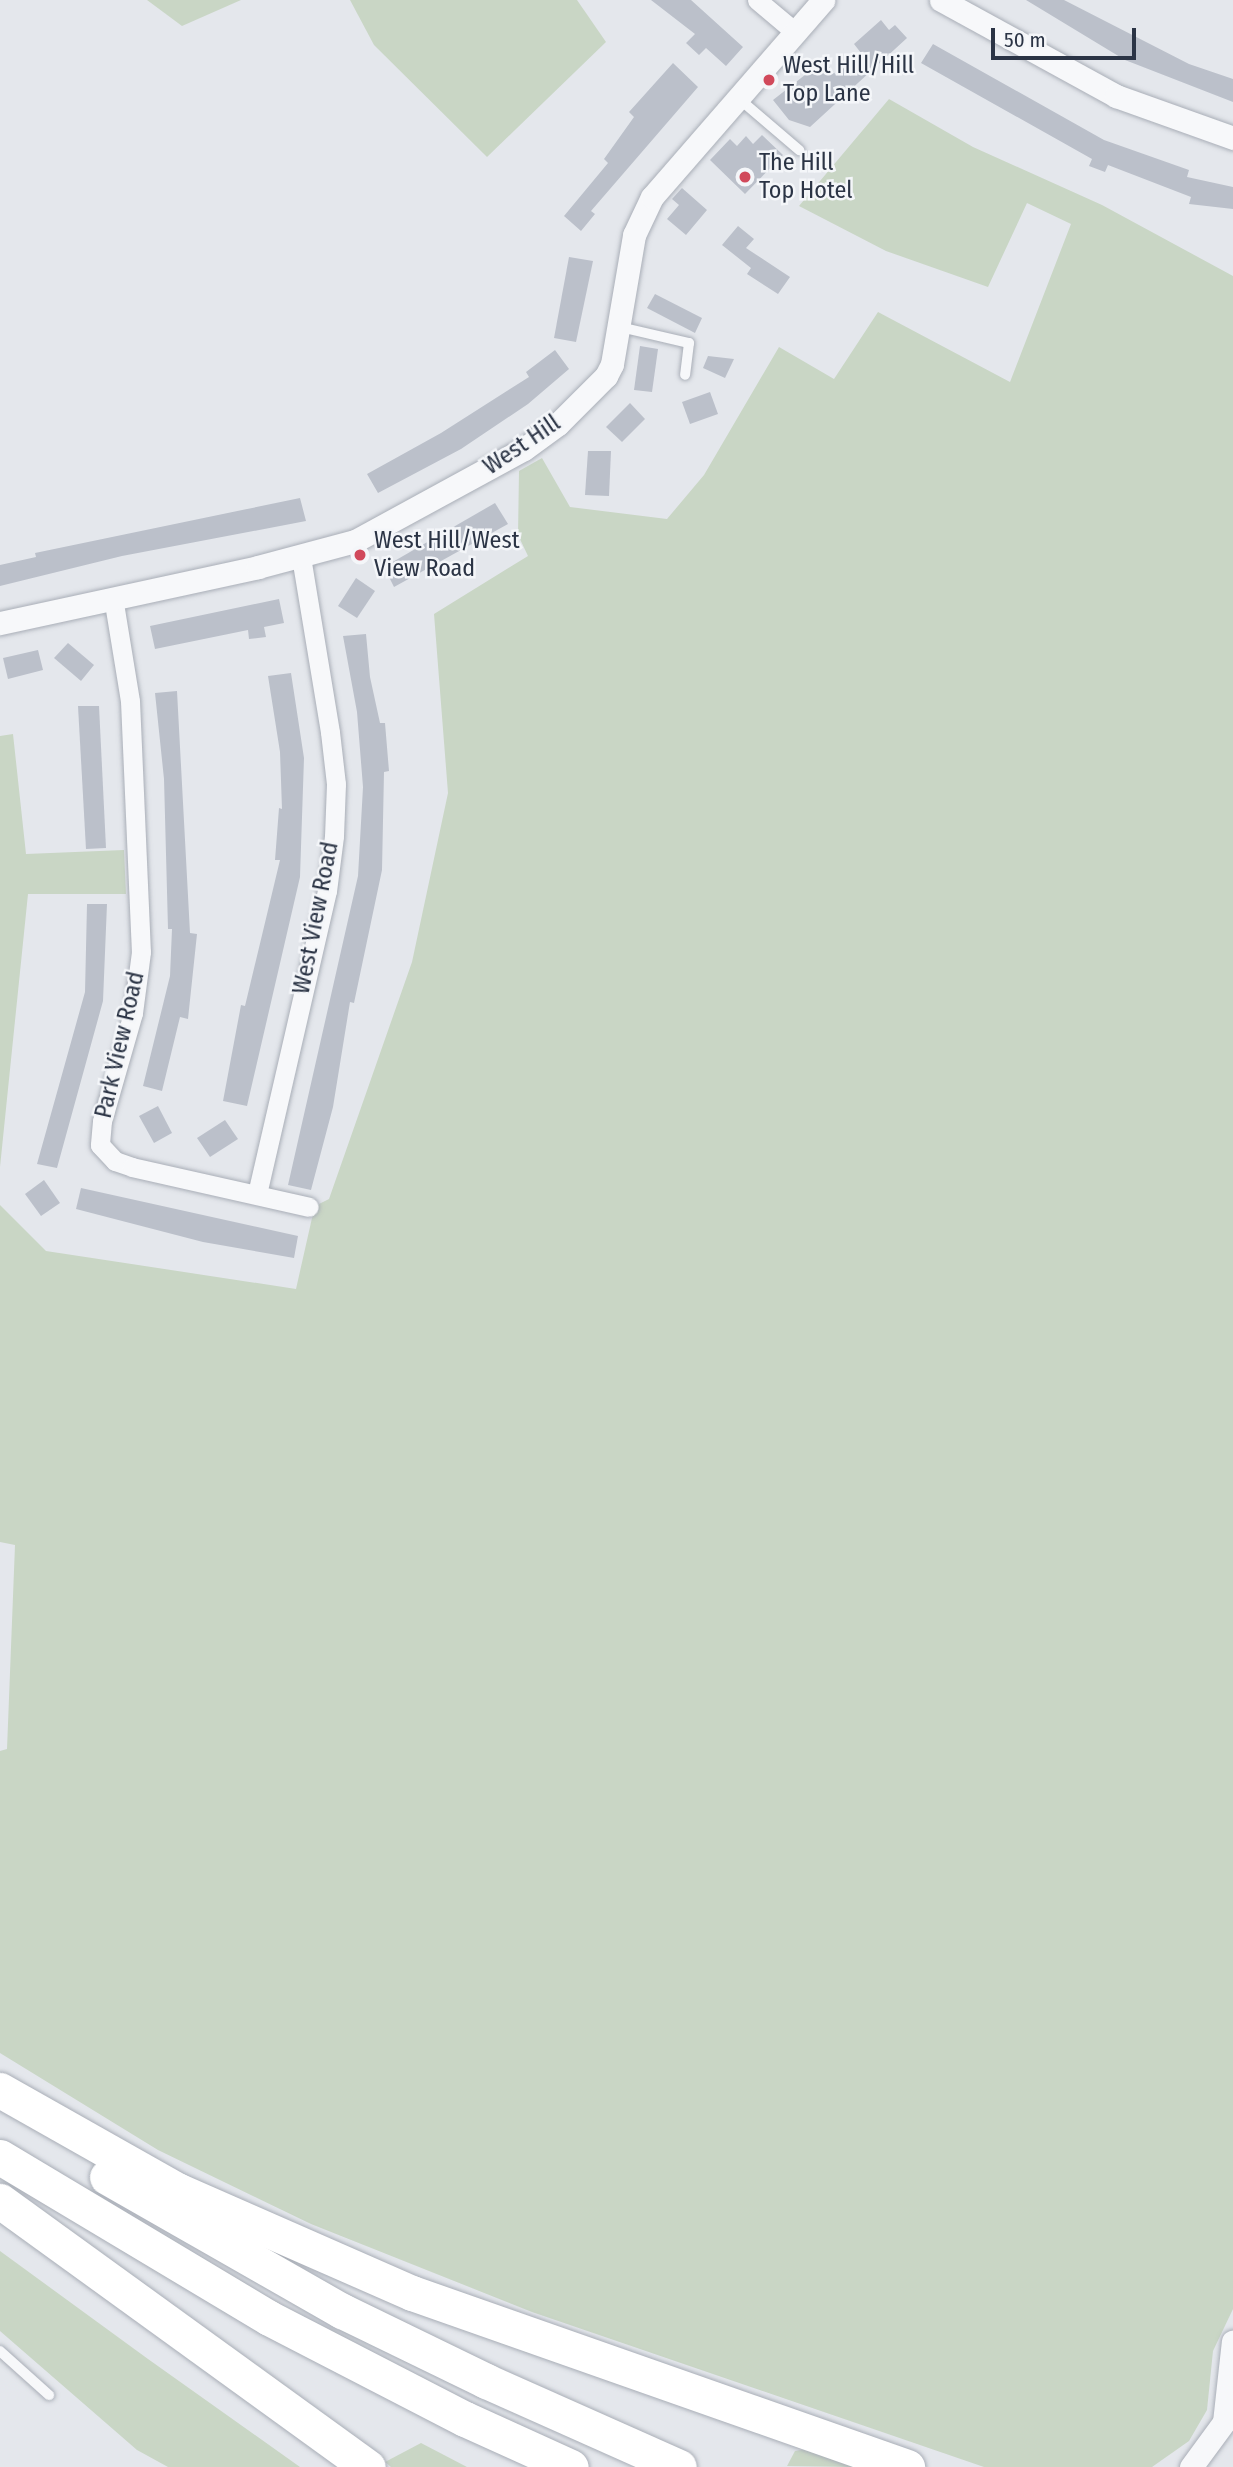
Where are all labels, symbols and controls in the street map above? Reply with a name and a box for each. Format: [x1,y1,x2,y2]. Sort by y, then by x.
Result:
scale bar [995,14,1140,58]
text: 50 m [1004,27,1046,53]
place label: West Hill/Hill Top Lane [783,52,914,108]
marker: West Hill/Hill Top Lane [761,72,777,88]
place label: The Hill Top Hotel [759,149,853,205]
marker: The Hill Top Hotel [737,169,753,185]
street label: West Hill [478,409,566,481]
place label: West Hill/West View Road [374,527,520,583]
marker: West Hill/West View Road [352,547,368,563]
street label: West View Road [287,839,345,997]
street label: Park View Road [89,969,151,1121]

